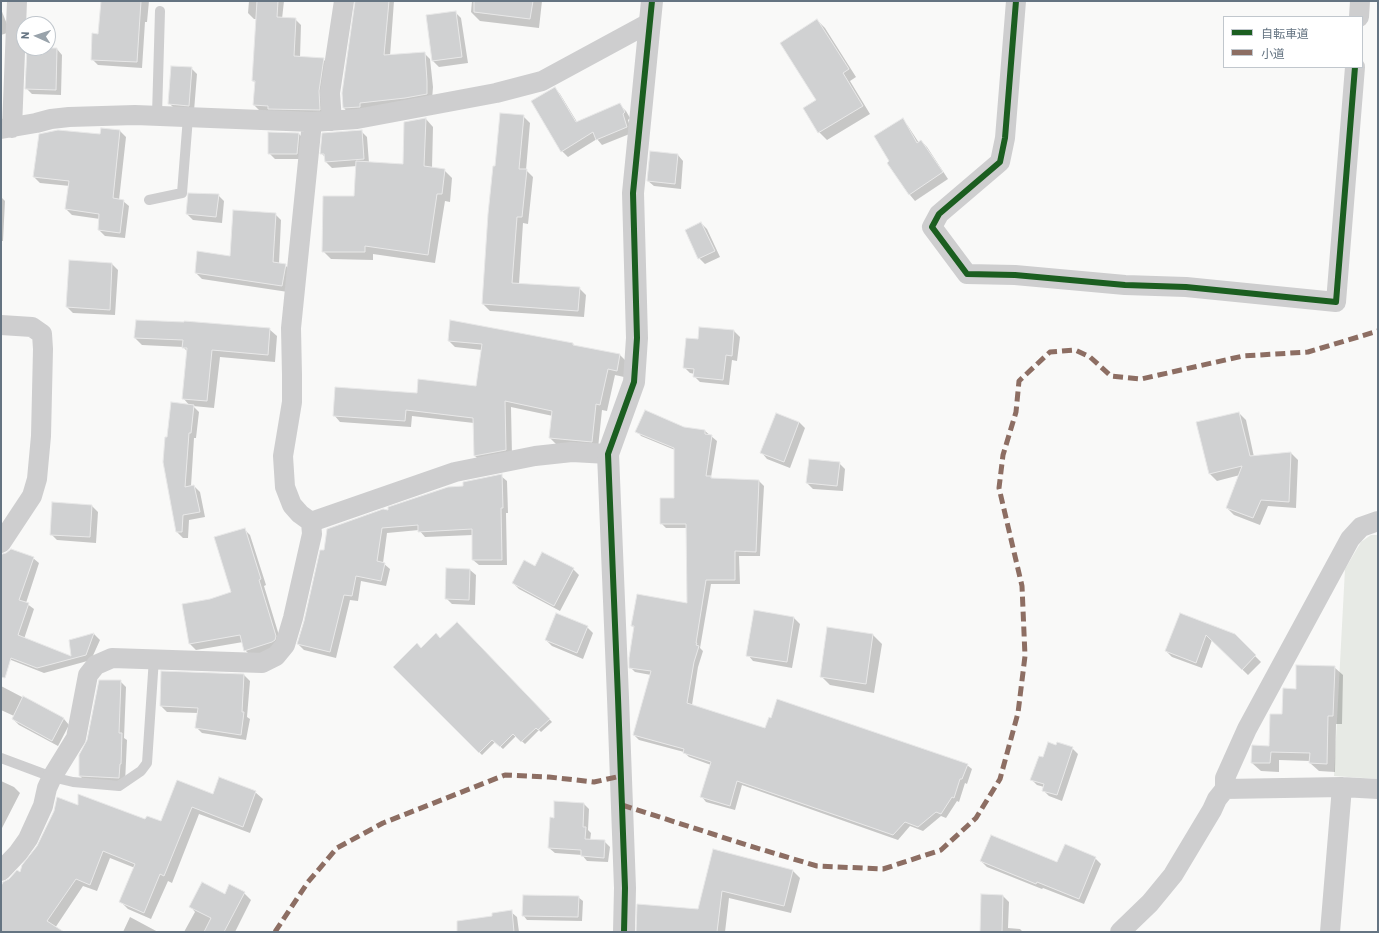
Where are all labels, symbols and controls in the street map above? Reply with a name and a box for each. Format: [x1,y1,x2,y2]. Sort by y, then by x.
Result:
north arrow [16,16,56,56]
legend [1223,16,1363,68]
text: 自転車道 [1261,26,1309,40]
text: N [18,31,31,39]
text: 小道 [1261,46,1285,60]

